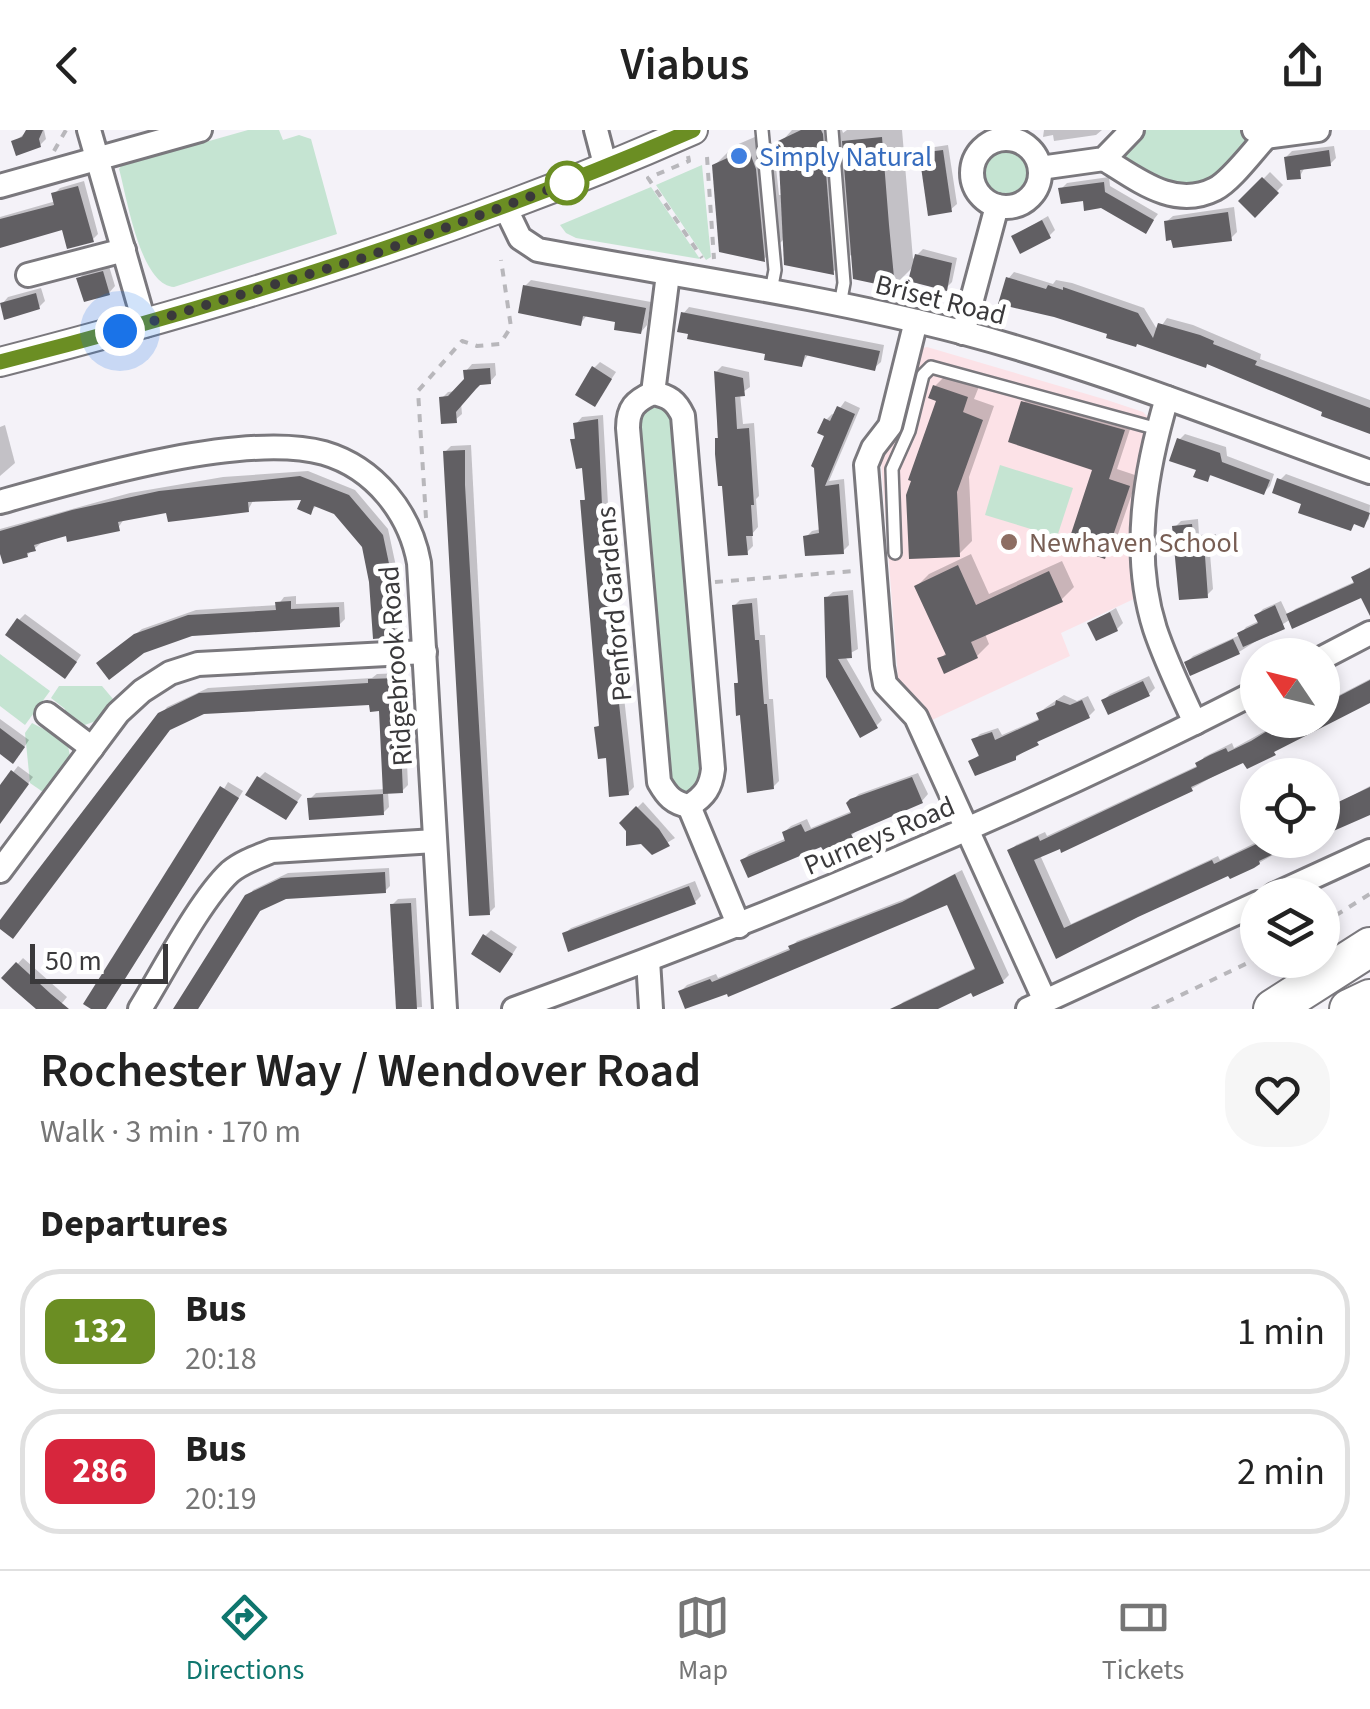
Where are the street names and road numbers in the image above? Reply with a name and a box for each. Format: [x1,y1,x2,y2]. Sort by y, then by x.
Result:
street label: Briset Road [871,264,1010,336]
street label: Penford Gardens [586,505,642,703]
street label: Ridgebrook Road [369,564,423,767]
street label: Purneys Road [798,786,961,886]

